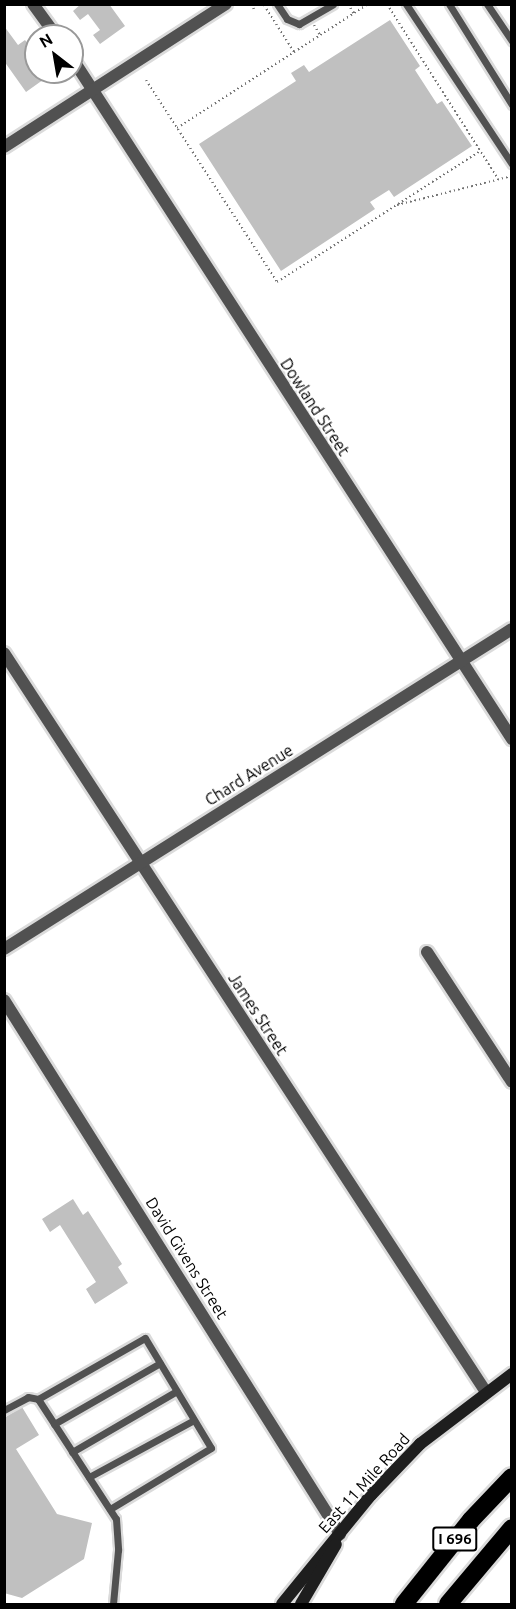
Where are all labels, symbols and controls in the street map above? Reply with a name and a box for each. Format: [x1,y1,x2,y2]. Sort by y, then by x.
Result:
north arrow [24,24,84,84]
text: N [36,29,56,51]
street label: Dowland Street [276,355,354,459]
street label: Chard Avenue [201,740,297,810]
street label: James Street [224,969,292,1059]
street label: David Givens Street [142,1194,232,1322]
street label: East 11 Mile Road [314,1429,414,1537]
road number: I 696 [431,1527,479,1551]

